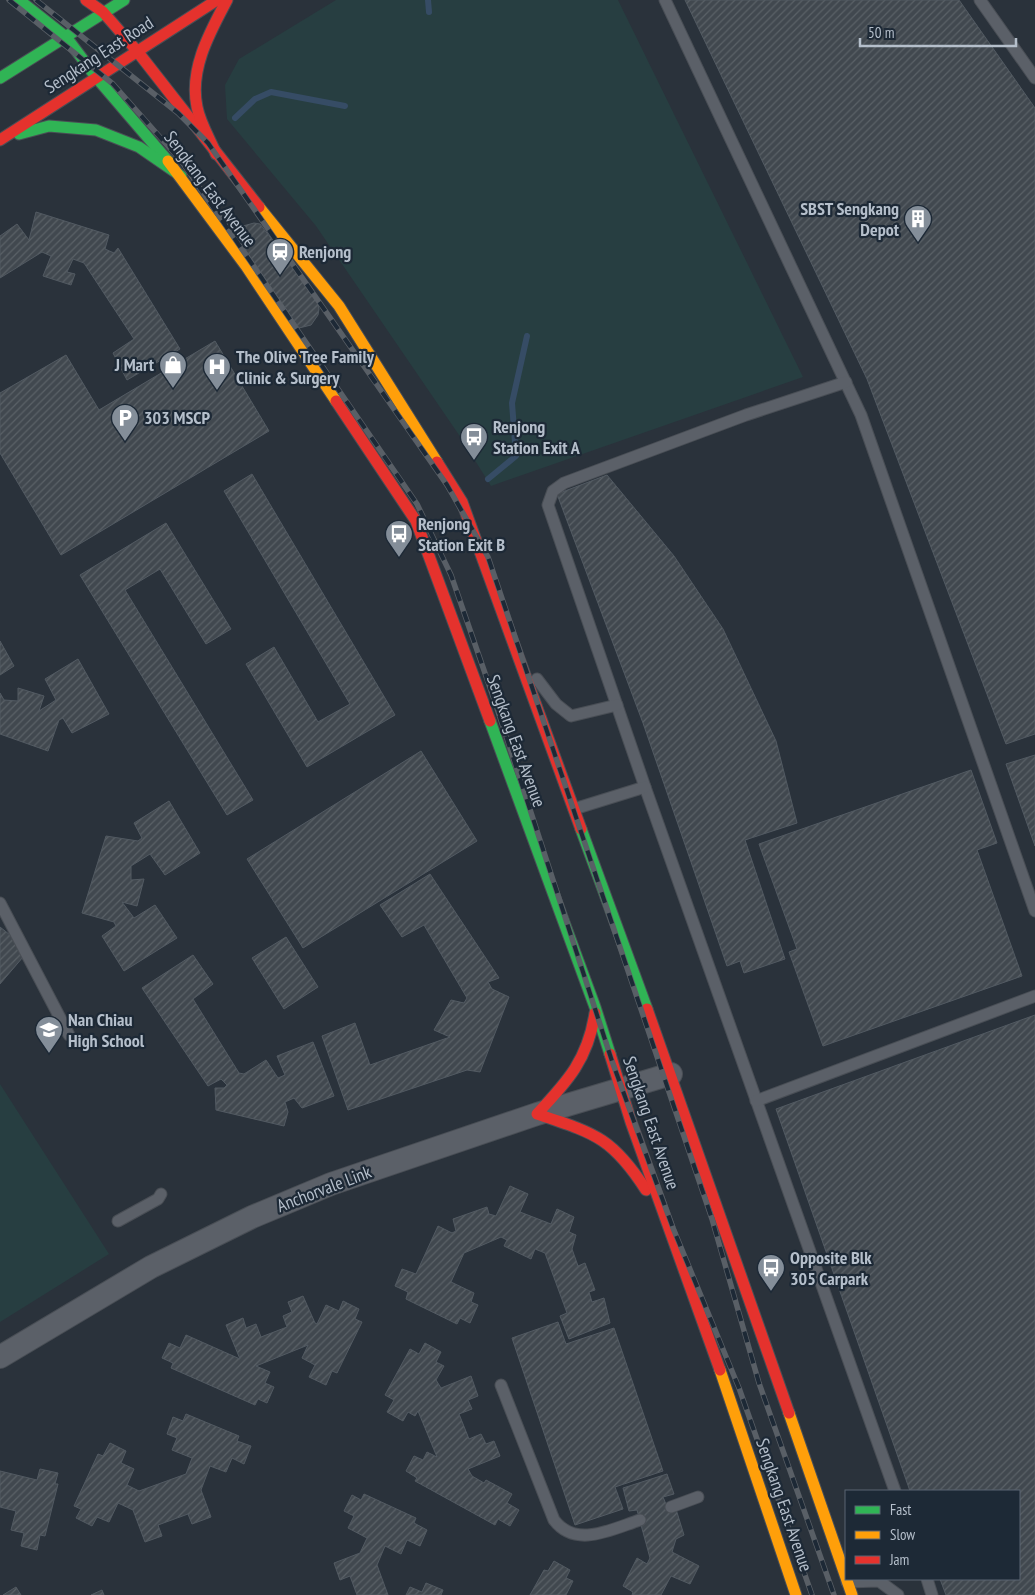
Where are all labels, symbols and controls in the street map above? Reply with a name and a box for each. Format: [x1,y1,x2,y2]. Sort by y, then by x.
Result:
street label: Sengkang East Road [40,11,157,98]
scale bar [860,15,1016,47]
text: 50 m [868,23,894,42]
street label: Sengkang East Avenue [159,126,262,251]
place label: SBST Sengkang Depot [800,197,900,241]
building icon: SBST Sengkang Depot [903,204,933,243]
station icon: Renjong [265,237,295,276]
place label: Renjong [299,240,351,263]
place label: The Olive Tree Family Clinic & Surgery [236,345,375,389]
shop icon: J Mart [158,350,188,389]
hospital icon: The Olive Tree Family Clinic & Surgery [202,352,232,391]
place label: J Mart [114,353,155,376]
parking icon: 303 MSCP [110,403,140,442]
place label: 303 MSCP [144,406,211,429]
place label: Renjong Station Exit A [493,415,581,459]
bus stop icon: Renjong Station Exit A [459,422,489,461]
place label: Renjong Station Exit B [418,512,505,556]
bus stop icon: Renjong Station Exit B [384,519,414,558]
street label: Sengkang East Avenue [482,671,551,810]
place label: Nan Chiau High School [68,1008,145,1052]
school or university icon: Nan Chiau High School [34,1015,64,1054]
street label: Sengkang East Avenue [618,1053,685,1192]
street label: Anchorvale Link [273,1160,374,1217]
place label: Opposite Blk 305 Carpark [790,1246,872,1290]
bus stop icon: Opposite Blk 305 Carpark [756,1253,786,1292]
street label: Sengkang East Avenue [751,1435,818,1574]
legend [845,1490,1020,1580]
text: Fast [890,1500,911,1519]
text: Slow [890,1525,915,1544]
text: Jam [889,1550,909,1569]

